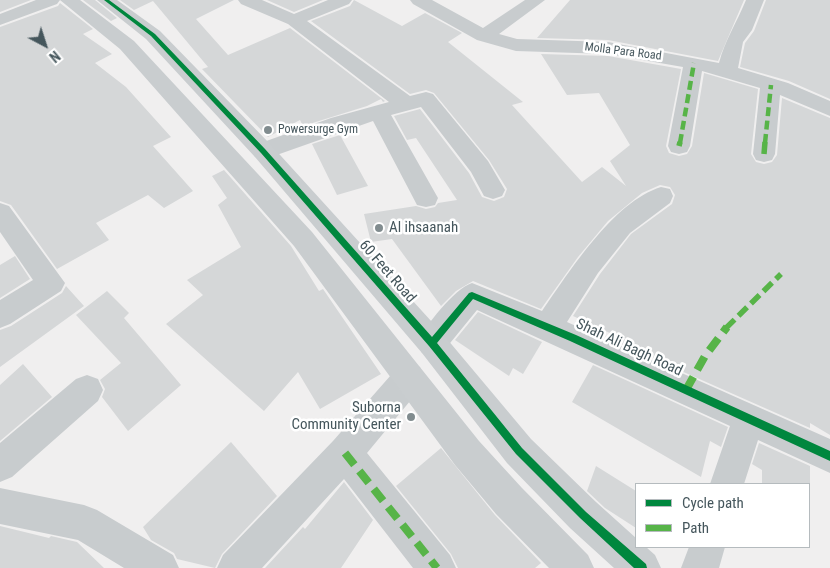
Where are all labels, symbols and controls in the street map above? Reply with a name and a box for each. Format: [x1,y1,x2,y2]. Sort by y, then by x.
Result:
north arrow [20,20,70,70]
street label: Molla Para Road [584,40,662,64]
text: N [46,48,63,65]
place label: Powersurge Gym [278,123,358,137]
marker: Powersurge Gym [262,124,274,136]
place label: Al ihsaanah [389,219,458,237]
marker: Al ihsaanah [373,222,385,234]
street label: 60 Feet Road [355,237,419,307]
street label: Shah Ali Bagh Road [573,315,685,381]
place label: Suborna Community Center [291,399,401,434]
marker: Suborna Community Center [405,411,417,423]
legend [635,483,810,548]
text: Cycle path [682,494,744,512]
text: Path [682,519,709,537]

